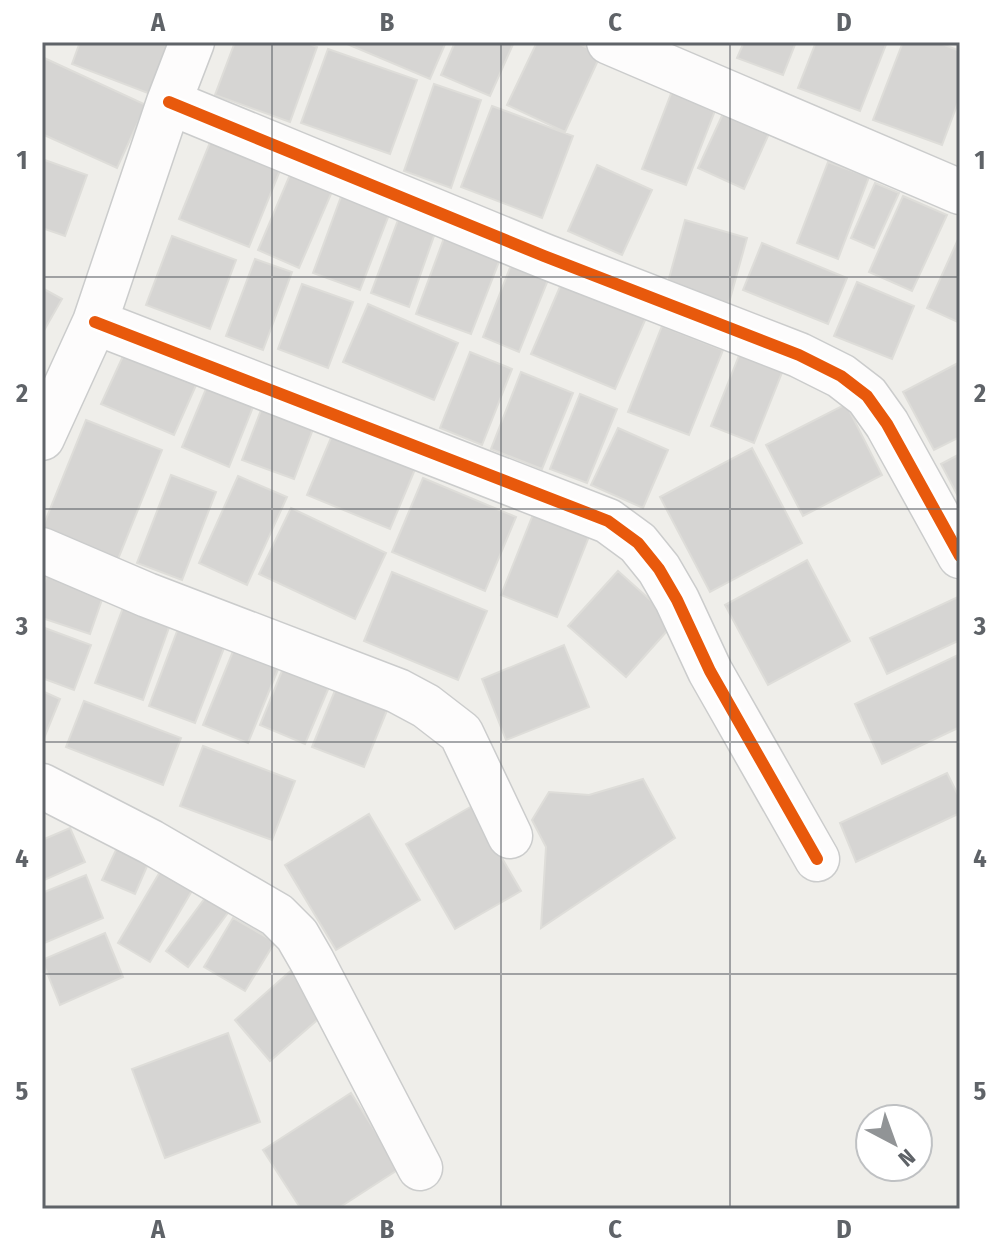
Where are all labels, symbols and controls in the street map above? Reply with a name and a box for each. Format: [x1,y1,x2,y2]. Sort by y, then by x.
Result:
text: A [150,7,166,38]
text: B [380,7,395,38]
text: C [608,7,622,38]
text: D [836,7,852,38]
text: 1 [17,145,28,176]
text: 1 [975,145,986,176]
text: 2 [15,378,28,409]
text: 2 [973,378,986,409]
text: 3 [15,611,28,642]
text: 3 [973,611,986,642]
text: 4 [15,843,29,874]
text: 4 [973,843,987,874]
text: 5 [16,1076,29,1107]
text: 5 [974,1076,987,1107]
north arrow [854,1103,934,1183]
text: N [893,1143,921,1172]
text: A [150,1214,166,1245]
text: B [380,1214,395,1245]
text: C [608,1214,622,1245]
text: D [836,1214,852,1245]

